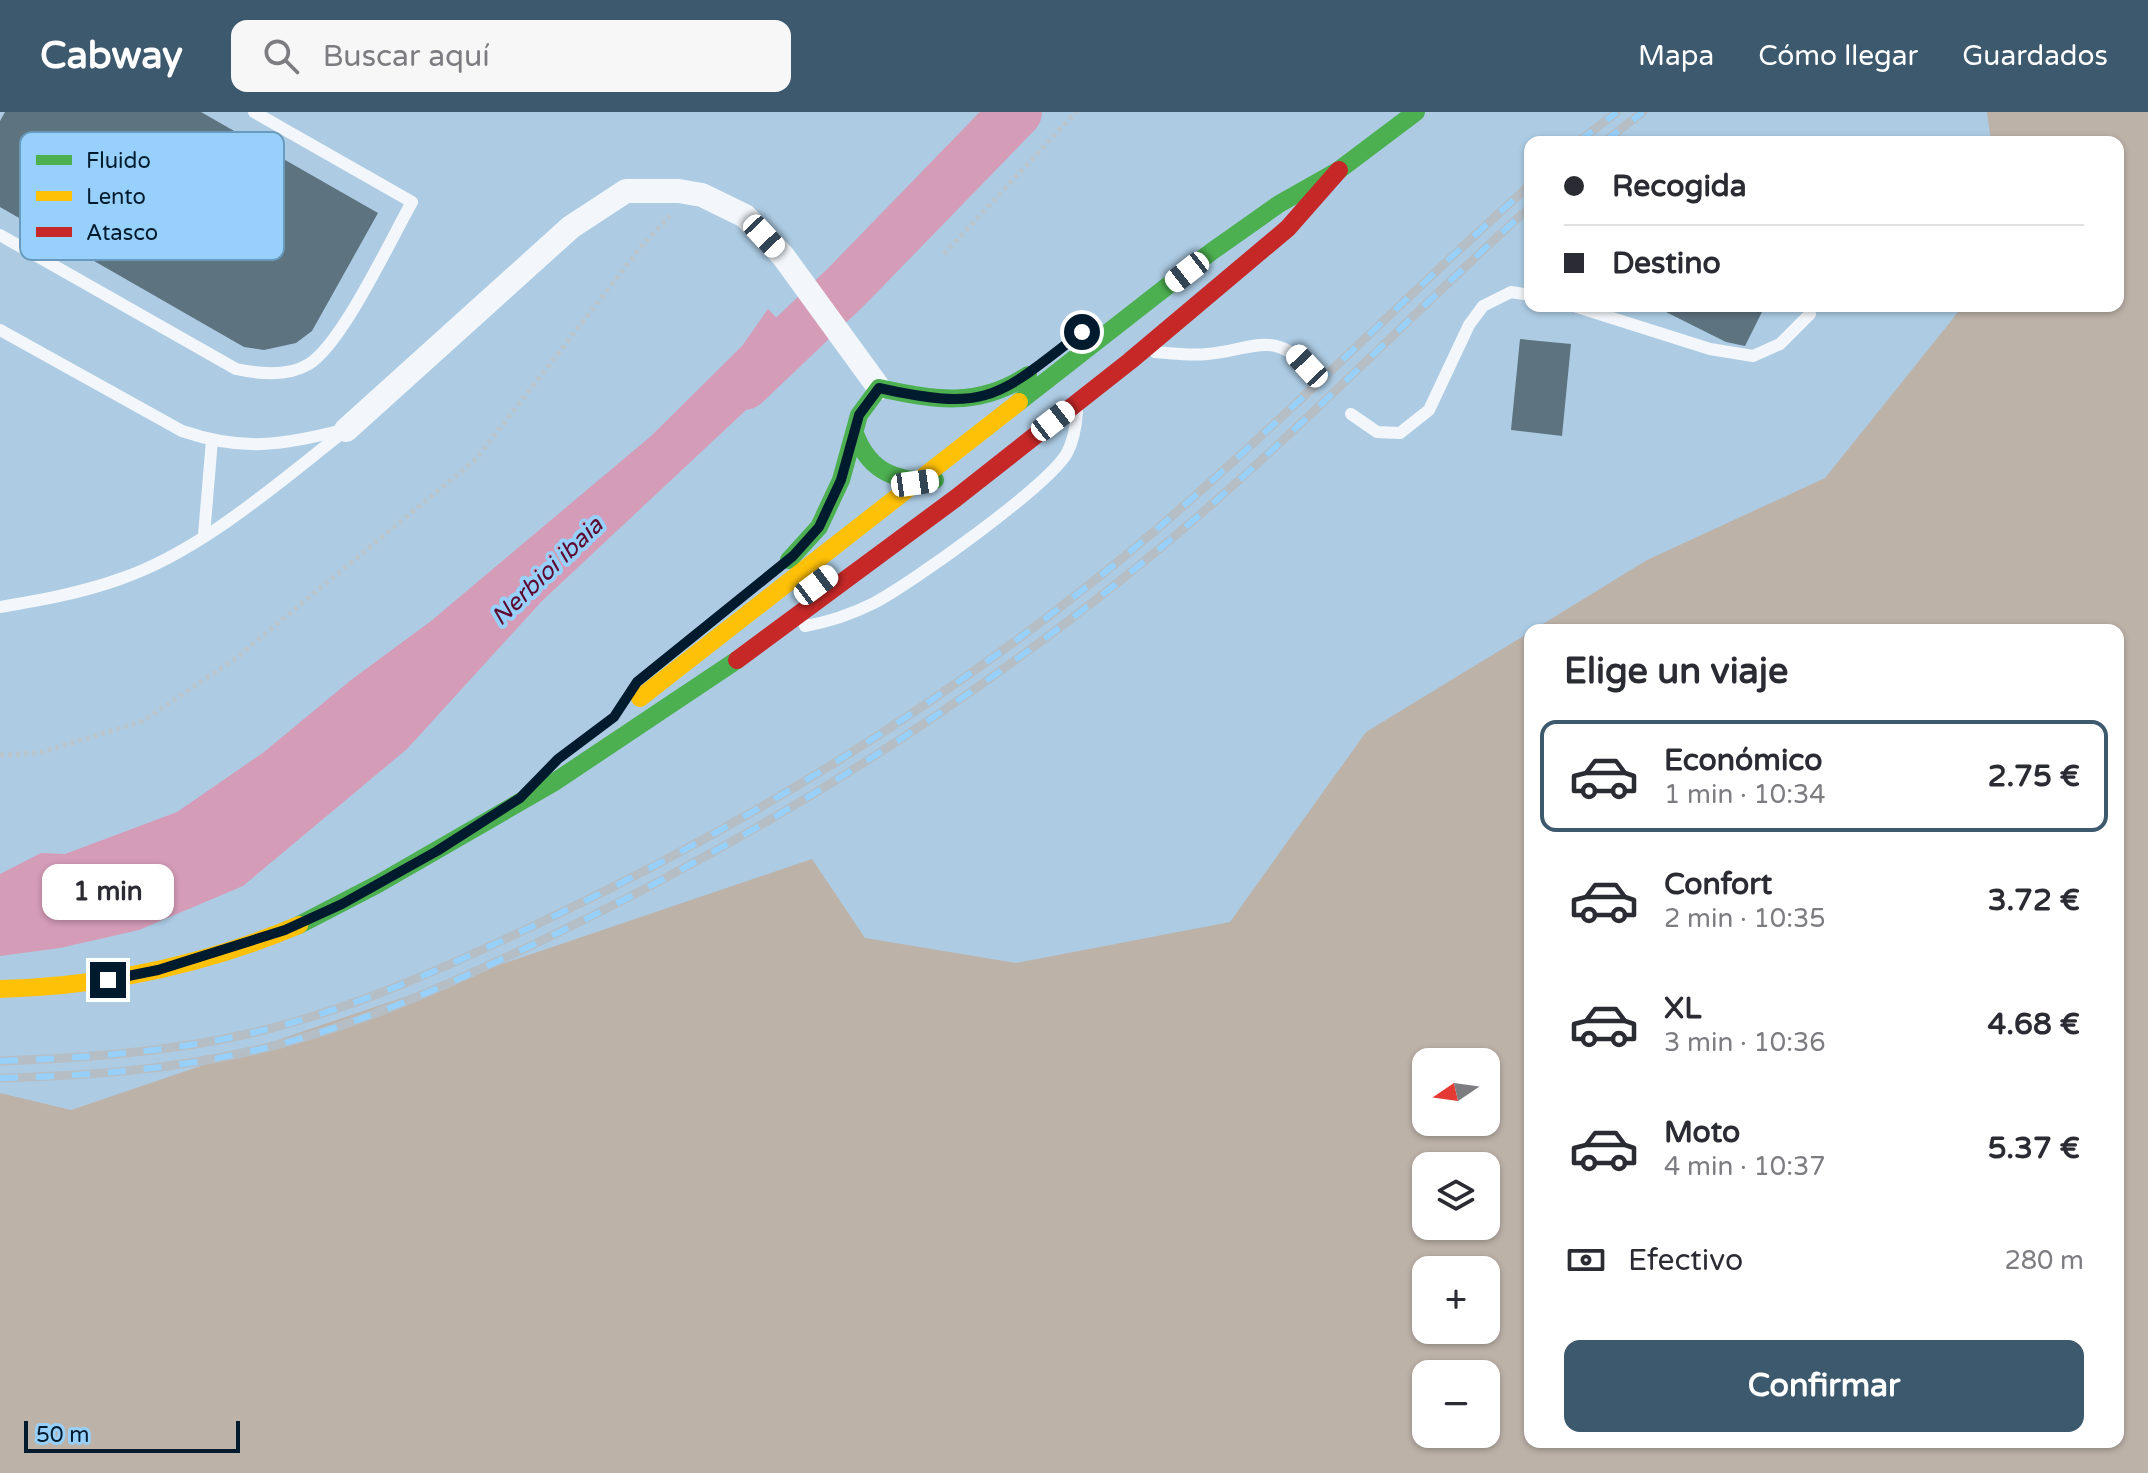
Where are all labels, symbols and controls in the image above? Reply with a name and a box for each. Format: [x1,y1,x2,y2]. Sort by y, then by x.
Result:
search box [231,20,791,92]
text: Cabway [40,33,183,79]
icon: search [259,34,303,78]
text: Buscar aquí [323,38,490,75]
text: Mapa [1638,39,1714,73]
text: Cómo llegar [1758,39,1918,73]
text: Guardados [1962,39,2108,73]
legend [20,132,284,260]
text: Fluido [86,148,151,174]
text: Recogida [1612,168,1747,205]
text: Lento [86,184,146,210]
car [739,210,789,262]
text: Atasco [86,220,158,246]
text: Destino [1612,245,1721,282]
car [1161,248,1213,296]
route start [1064,314,1100,350]
car [1282,340,1332,392]
car [1027,397,1079,445]
car [890,468,940,498]
water label: Nerbioi ibaia [486,511,609,632]
car [790,561,842,609]
text: Elige un viaje [1564,650,1788,693]
icon: car [1568,740,1640,812]
text: Económico [1664,742,1822,779]
text: 2.75 € [1988,758,2080,795]
text: 1 min · 10:34 [1664,779,1826,810]
callout: 1 min [42,864,174,920]
icon: car [1568,864,1640,936]
text: Confort [1664,866,1772,903]
text: 1 min [73,876,143,907]
text: 3.72 € [1988,882,2080,919]
text: 2 min · 10:35 [1664,903,1826,934]
route end [90,962,126,998]
icon: car [1568,988,1640,1060]
text: XL [1664,990,1701,1027]
text: 4.68 € [1987,1006,2080,1043]
text: 3 min · 10:36 [1664,1027,1826,1058]
north arrow [1412,1048,1500,1136]
map controls [1412,1048,1500,1448]
icon: car [1568,1112,1640,1184]
text: Moto [1664,1114,1740,1151]
text: 5.37 € [1988,1130,2080,1167]
text: 4 min · 10:37 [1664,1151,1826,1182]
button: layers [1412,1152,1500,1240]
icon: cash [1564,1238,1608,1282]
text: Efectivo [1628,1242,1743,1279]
text: 280 m [2004,1245,2084,1276]
button: + [1412,1256,1500,1344]
button: Confirmar [1564,1340,2084,1432]
button: − [1412,1360,1500,1448]
scale bar [24,1417,240,1453]
text: 50 m [36,1422,90,1448]

